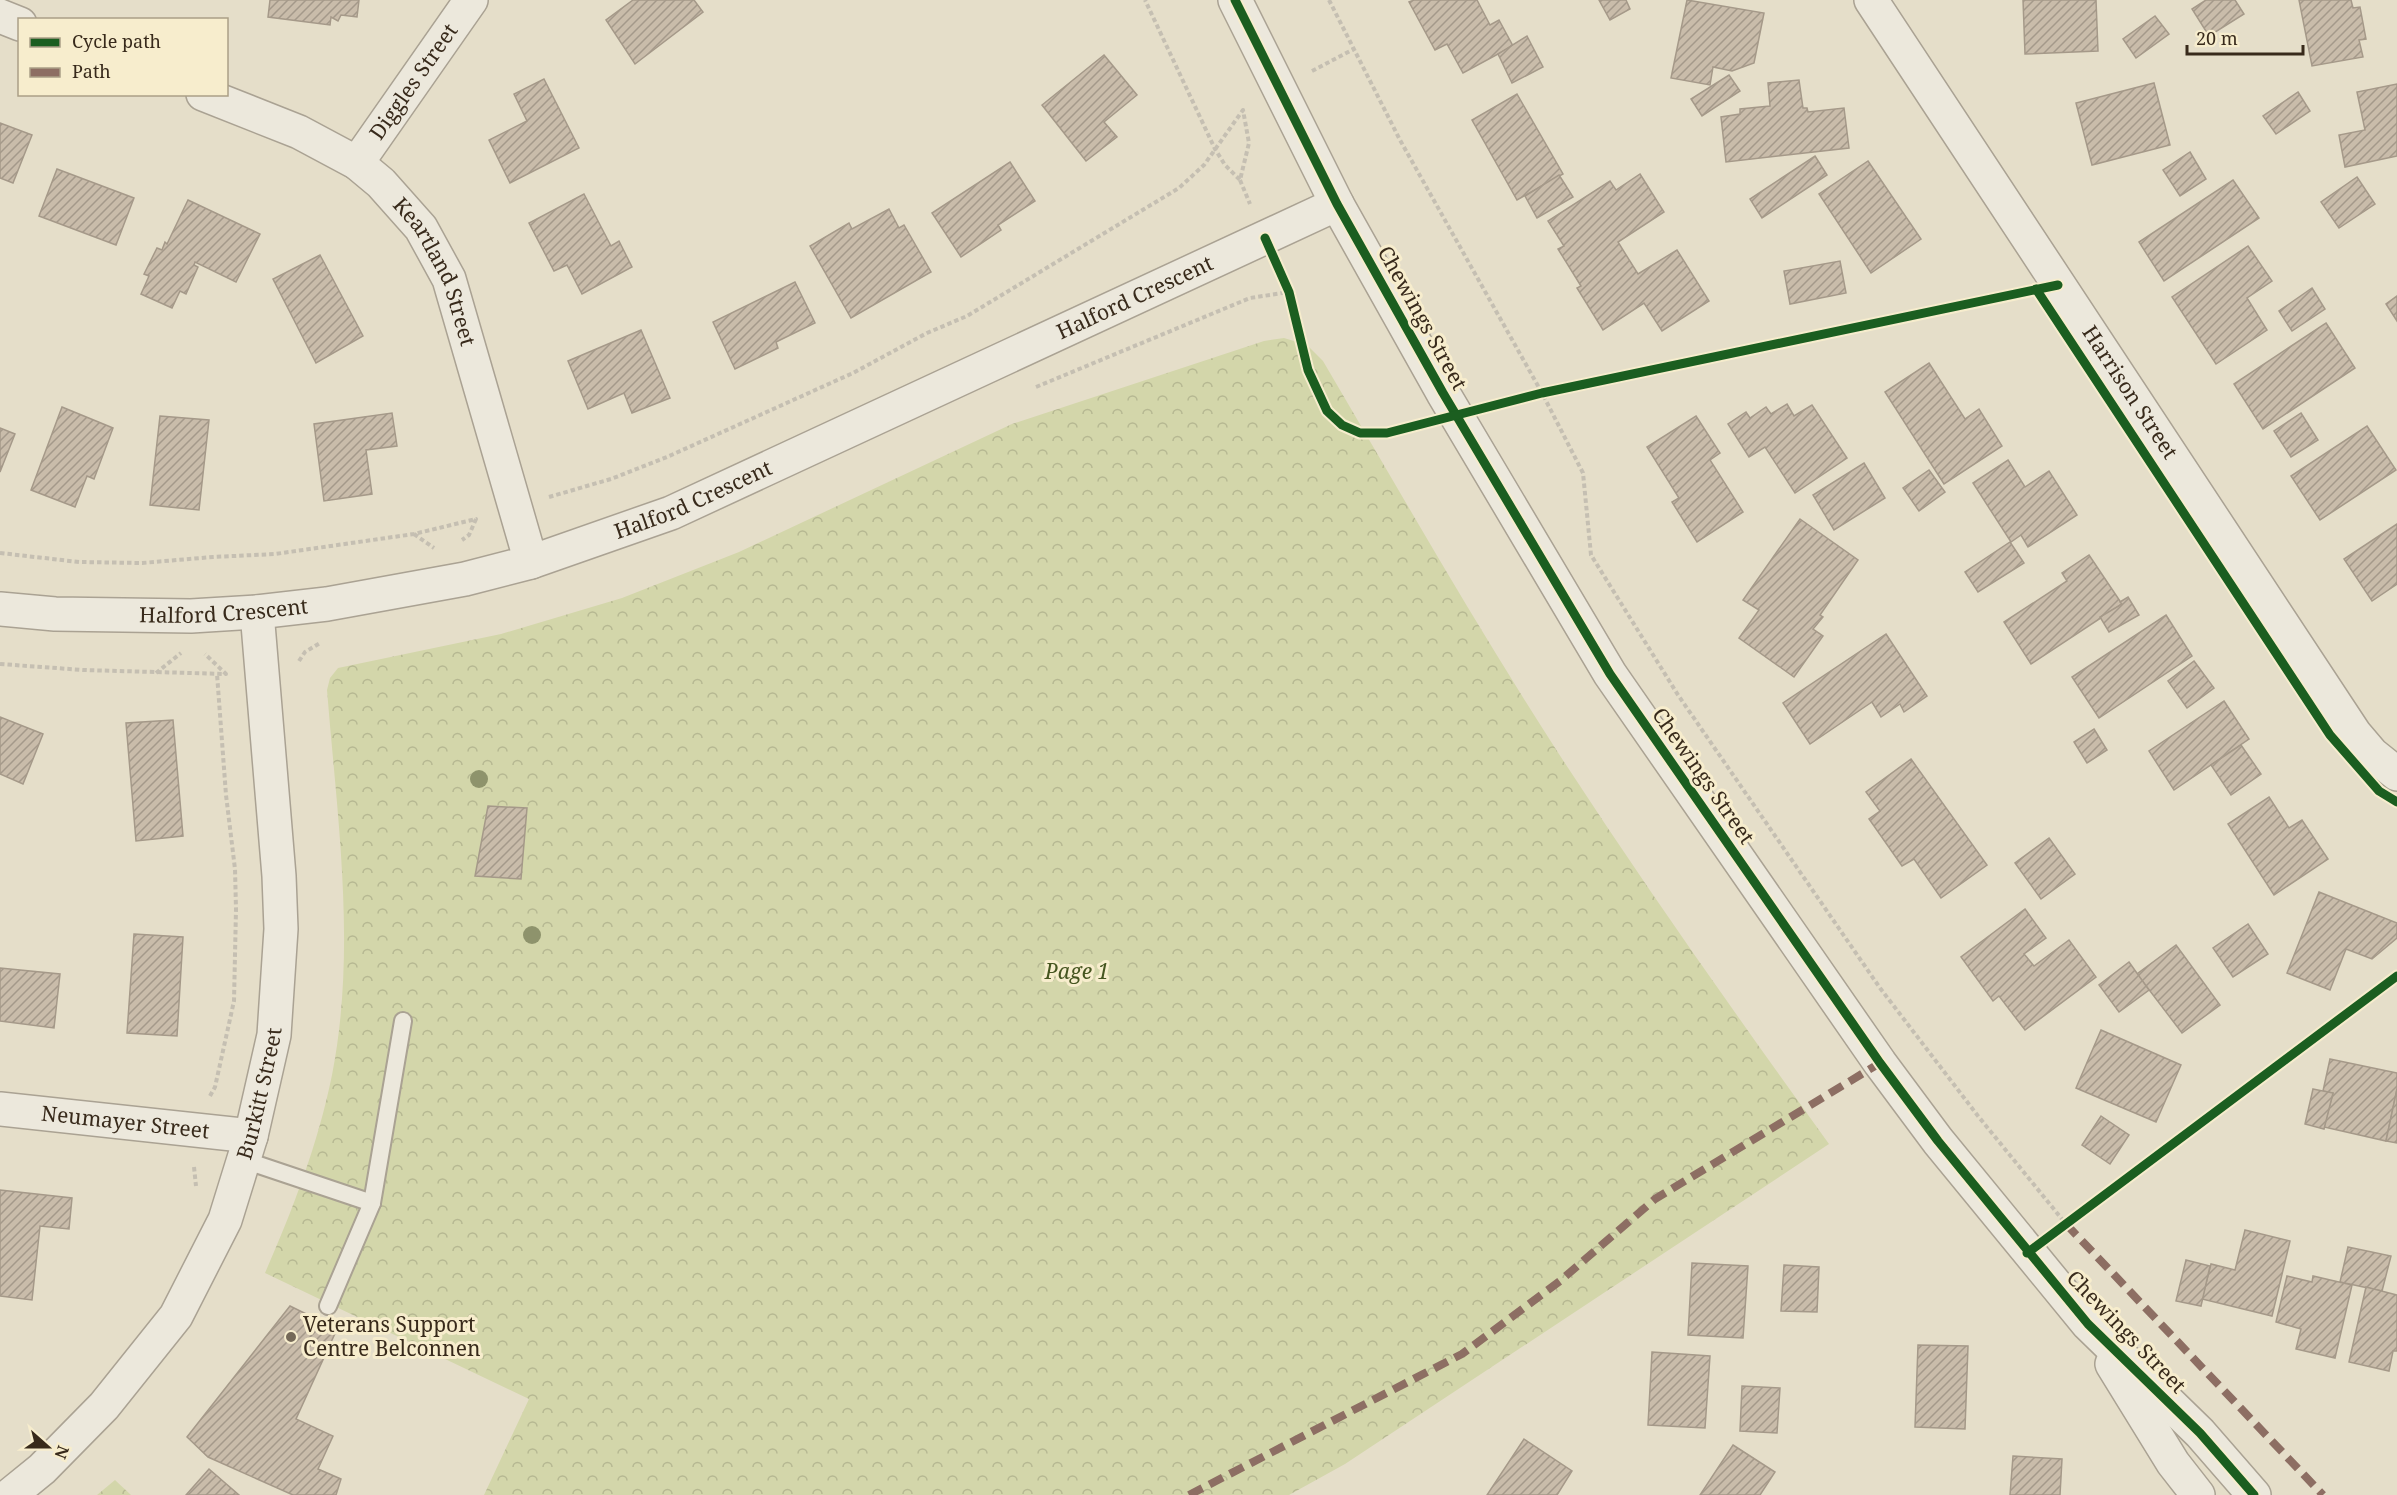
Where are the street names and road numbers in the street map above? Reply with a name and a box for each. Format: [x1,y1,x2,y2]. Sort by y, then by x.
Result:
street label: Diggles Street [362,18,463,145]
street label: Keartland Street [387,191,483,349]
street label: Chewings Street [1372,240,1474,395]
street label: Halford Crescent [1052,249,1217,345]
street label: Harrison Street [2076,320,2185,464]
street label: Halford Crescent [610,453,776,545]
street label: Halford Crescent [139,591,309,629]
street label: Chewings Street [1646,702,1761,849]
street label: Burkitt Street [230,1027,287,1163]
street label: Neumayer Street [40,1099,211,1144]
street label: Chewings Street [2061,1264,2193,1399]

